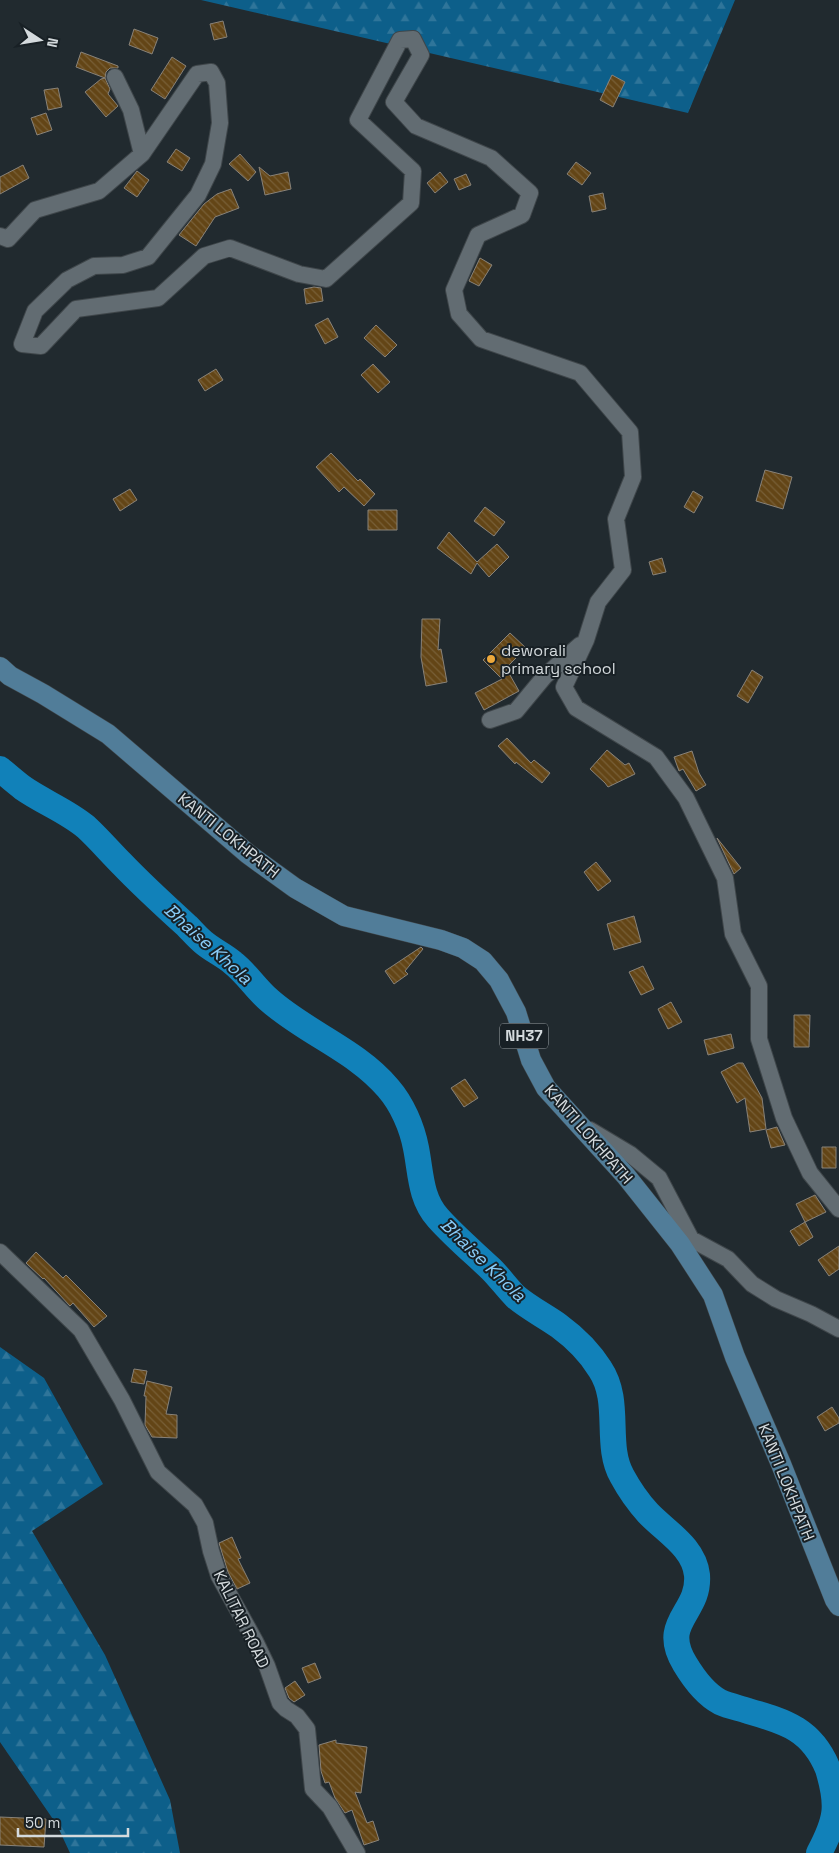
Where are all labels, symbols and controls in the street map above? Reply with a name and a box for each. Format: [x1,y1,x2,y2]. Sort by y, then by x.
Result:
north arrow [15,15,65,65]
text: N [43,36,62,49]
place label: deworali primary school [501,640,616,679]
marker: deworali primary school [485,653,497,665]
street label: KANTI LOKHPATH [174,788,284,883]
water label: Bhaise Khola [160,898,258,990]
road number: NH37 [500,1024,548,1048]
street label: KANTI LOKHPATH [540,1080,637,1188]
water label: Bhaise Khola [436,1213,531,1307]
street label: KANTI LOKHPATH [753,1420,820,1544]
street label: KALITAR ROAD [209,1567,274,1672]
scale bar [18,1806,128,1838]
text: 50 m [25,1813,60,1832]

